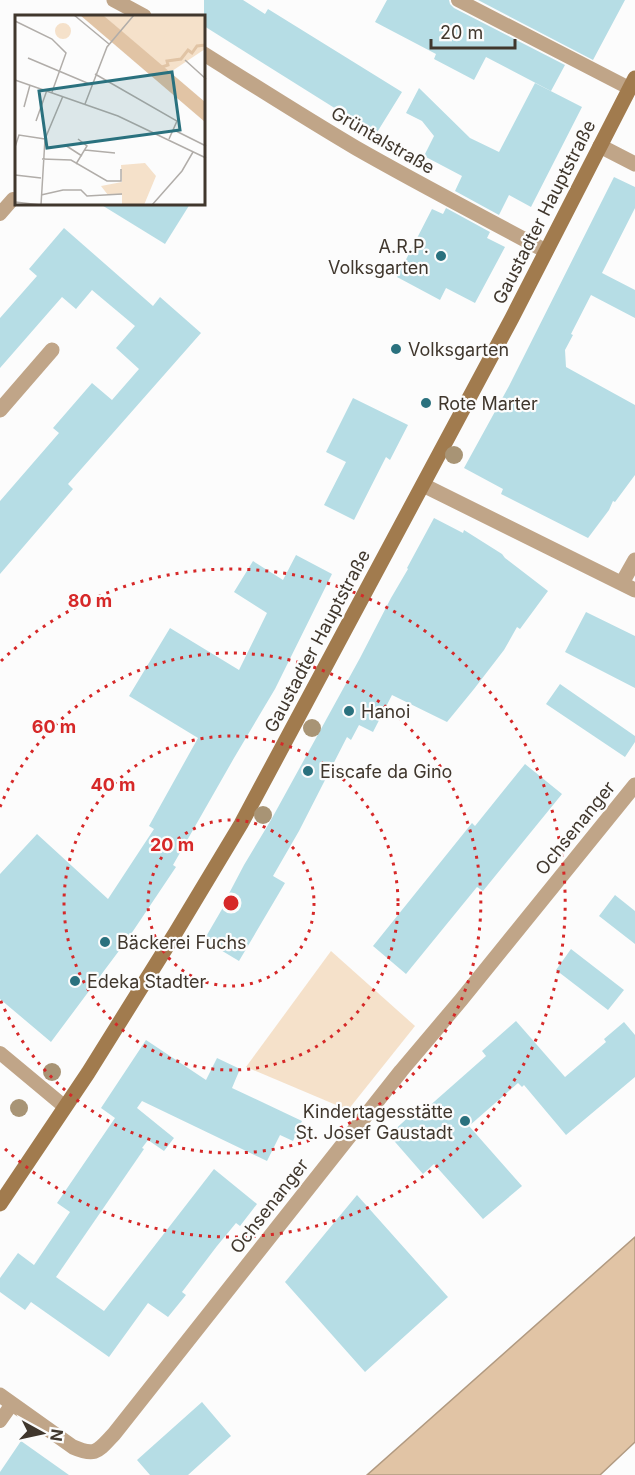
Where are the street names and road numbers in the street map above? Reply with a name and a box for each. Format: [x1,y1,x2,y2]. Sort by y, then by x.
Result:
street label: Grüntalstraße [328,102,438,178]
street label: Gaustadter Hauptstraße [488,116,600,308]
street label: Gaustadter Hauptstraße [260,546,374,736]
street label: Ochsenanger [531,777,619,879]
street label: Ochsenanger [226,1154,313,1258]

